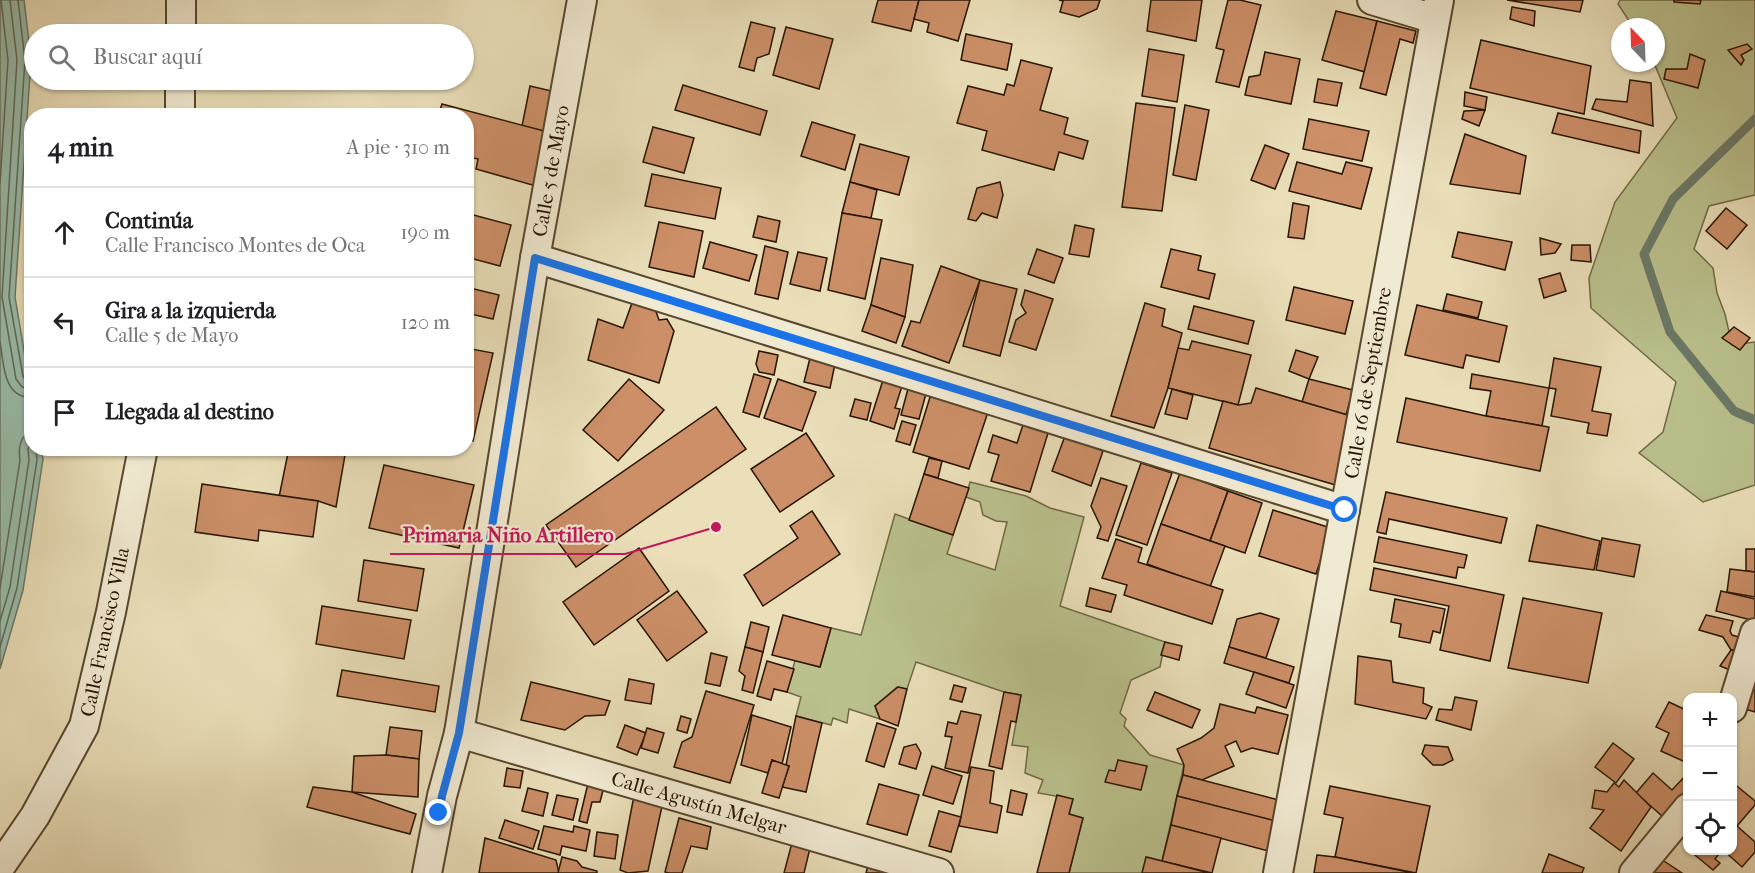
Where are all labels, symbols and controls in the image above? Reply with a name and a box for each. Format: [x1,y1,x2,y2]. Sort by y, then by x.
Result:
north arrow [1611,18,1665,72]
search box [24,24,474,90]
icon: search [45,41,78,74]
text: Buscar aquí [93,44,202,70]
street label: Calle 5 de Mayo [528,103,574,239]
text: 4 min [48,132,113,163]
text: A pie · 310 m [347,136,450,159]
text: Continúa [105,208,193,234]
icon: ahead [48,216,81,249]
text: 190 m [400,221,450,244]
text: Calle Francisco Montes de Oca [105,234,365,257]
street label: Calle 16 de Septiembre [1340,285,1396,481]
text: Gira a la izquierda [105,298,276,324]
icon: left [48,306,81,339]
text: 120 m [401,311,450,334]
text: Calle 5 de Mayo [105,324,238,347]
icon: arrive [48,396,81,429]
text: Llegada al destino [105,399,274,425]
route start [1331,496,1357,522]
callout: Primaria Niño Artillero [390,515,625,554]
text: Primaria Niño Artillero [402,523,614,547]
street label: Calle Francisco Villa [76,545,134,719]
map controls [1683,693,1737,855]
button: + [1683,693,1737,747]
button: − [1683,747,1737,801]
street label: Calle Agustín Melgar [609,767,790,839]
route end [425,799,451,825]
button: locate [1683,801,1737,855]

